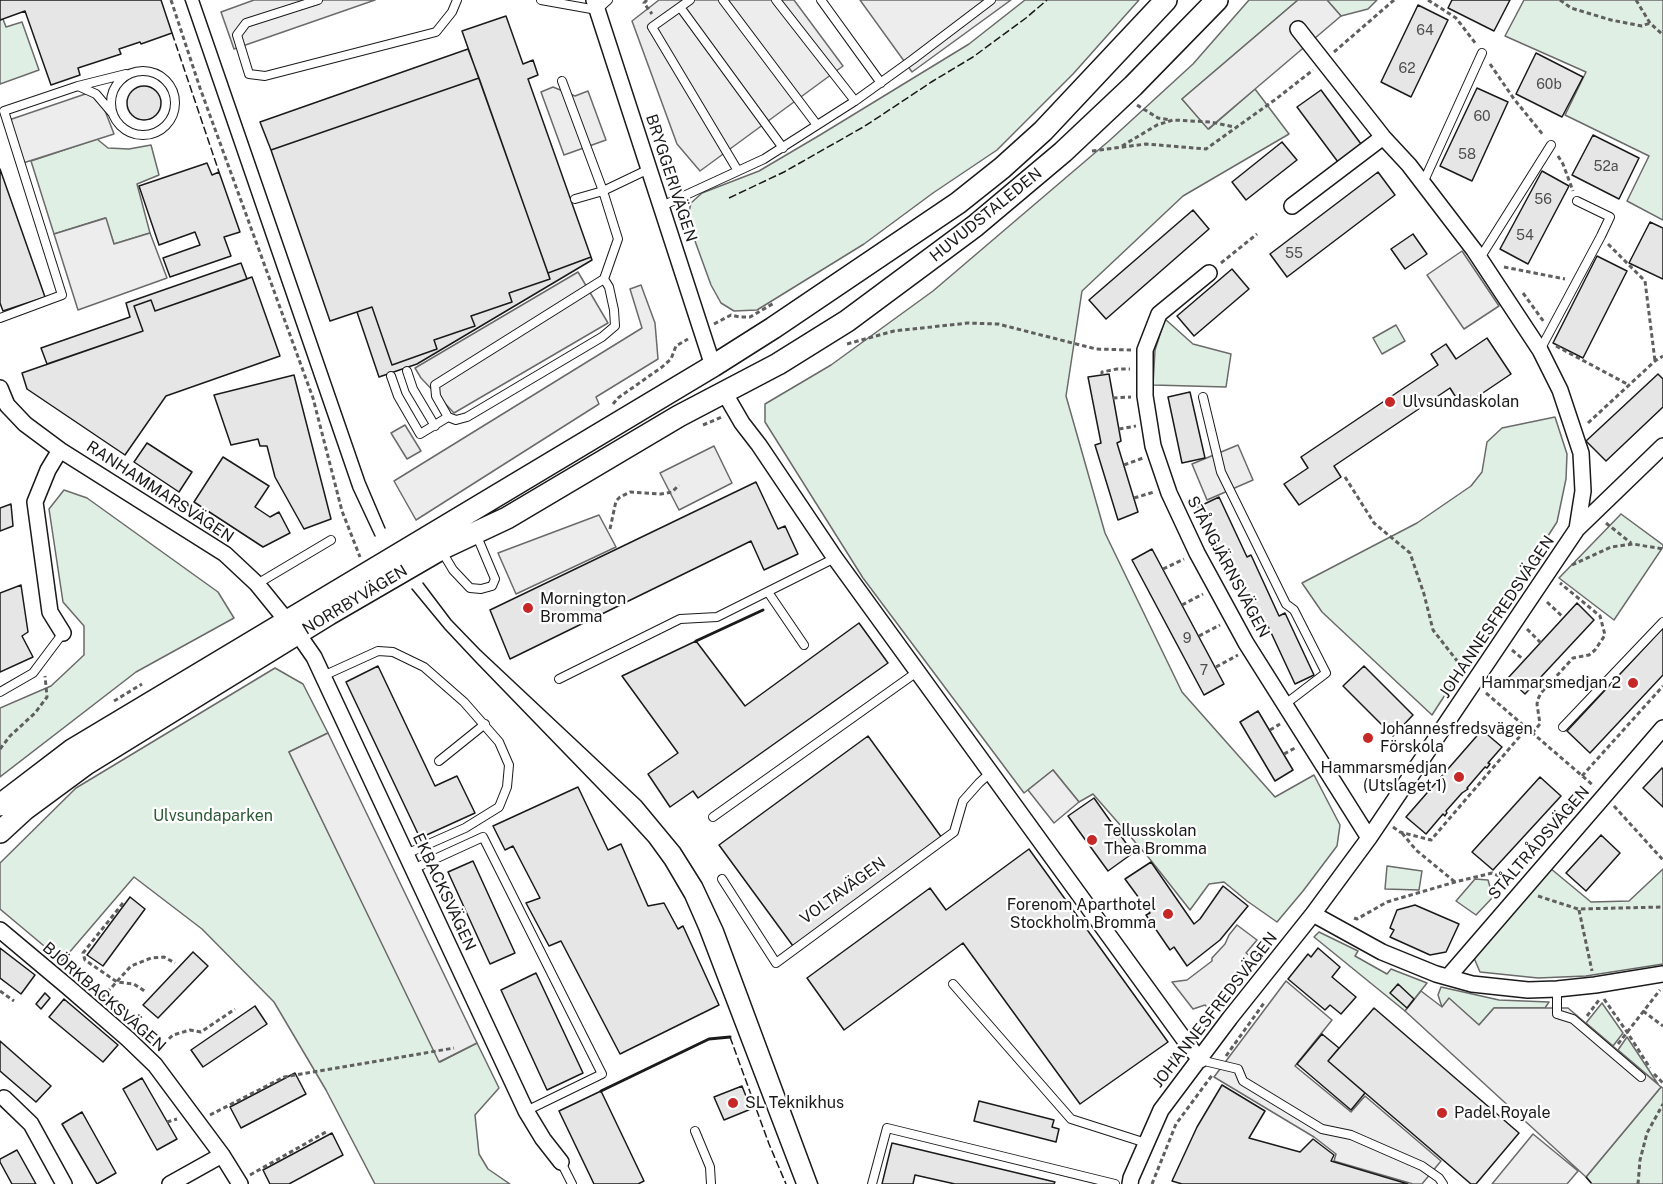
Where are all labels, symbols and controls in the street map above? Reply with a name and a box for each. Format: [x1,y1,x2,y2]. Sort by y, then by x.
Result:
house number: 64 [1416,23,1434,39]
house number: 62 [1398,61,1416,77]
house number: 60b [1536,77,1562,93]
house number: 60 [1473,109,1491,125]
street label: BRYGGERIVÄGEN [641,112,701,244]
house number: 58 [1458,147,1476,163]
house number: 52a [1593,159,1619,175]
street label: HUVUDSTALEDEN [926,164,1046,266]
house number: 56 [1534,192,1552,208]
house number: 54 [1516,228,1534,244]
house number: 55 [1285,246,1303,262]
place label: Ulvsundaskolan [1402,392,1519,412]
marker: Ulvsundaskolan [1383,395,1397,409]
street label: RANHAMMARSVÄGEN [83,437,237,547]
street label: STÅNGJÄRNSVÄGEN [1183,493,1273,641]
street label: JOHANNESFREDSVÄGEN [1435,532,1559,702]
street label: NORRBYVÄGEN [299,561,411,639]
place label: Mornington Bromma [540,589,626,627]
marker: Mornington Bromma [521,601,535,615]
house number: 9 [1183,631,1191,647]
house number: 7 [1200,663,1208,679]
place label: Hammarsmedjan 2 [1481,673,1621,693]
marker: Hammarsmedjan 2 [1626,676,1640,690]
place label: Johannesfredsvägen Förskola [1380,719,1533,757]
marker: Johannesfredsvägen Förskola [1361,731,1375,745]
place label: Hammarsmedjan (Utslaget 1) [1320,758,1447,796]
marker: Hammarsmedjan (Utslaget 1) [1452,770,1466,784]
street label: STÅLTRÅDSVÄGEN [1484,782,1594,904]
park label: Ulvsundaparken [153,806,273,826]
place label: Tellusskolan Thea Bromma [1104,821,1207,859]
street label: EKBACKSVÄGEN [408,830,480,954]
marker: Tellusskolan Thea Bromma [1085,833,1099,847]
street label: VOLTAVÄGEN [796,854,890,928]
place label: Forenom Aparthotel Stockholm Bromma [1007,895,1156,933]
marker: Forenom Aparthotel Stockholm Bromma [1161,907,1175,921]
street label: JOHANNESFREDSVÄGEN [1148,929,1282,1091]
street label: BJÖRKBACKSVÄGEN [38,938,170,1056]
place label: SL Teknikhus [745,1093,844,1113]
marker: SL Teknikhus [726,1096,740,1110]
place label: Padel Royale [1454,1103,1550,1123]
marker: Padel Royale [1435,1106,1449,1120]

